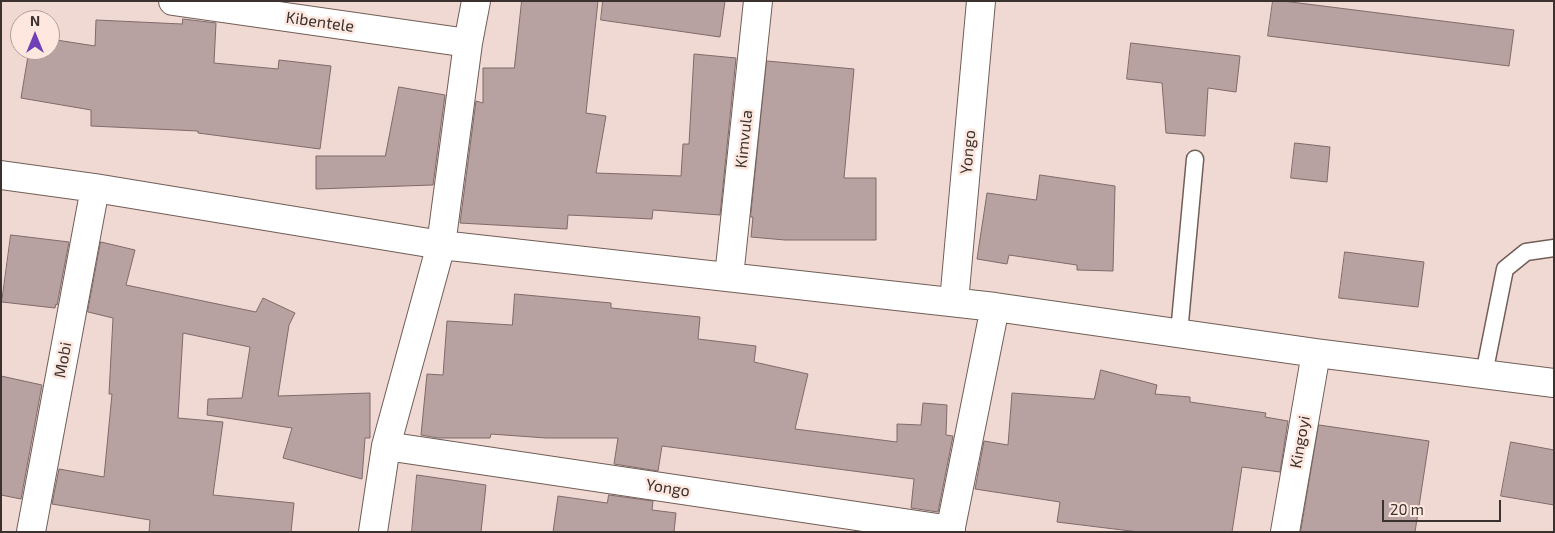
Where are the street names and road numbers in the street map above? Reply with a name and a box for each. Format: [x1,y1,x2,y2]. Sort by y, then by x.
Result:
street label: Kibentele [285,8,355,36]
street label: Kimvula [731,109,757,169]
street label: Yongo [957,129,979,175]
street label: Mobi [50,341,76,379]
street label: Kingoyi [1286,414,1314,470]
street label: Yongo [645,475,691,501]

